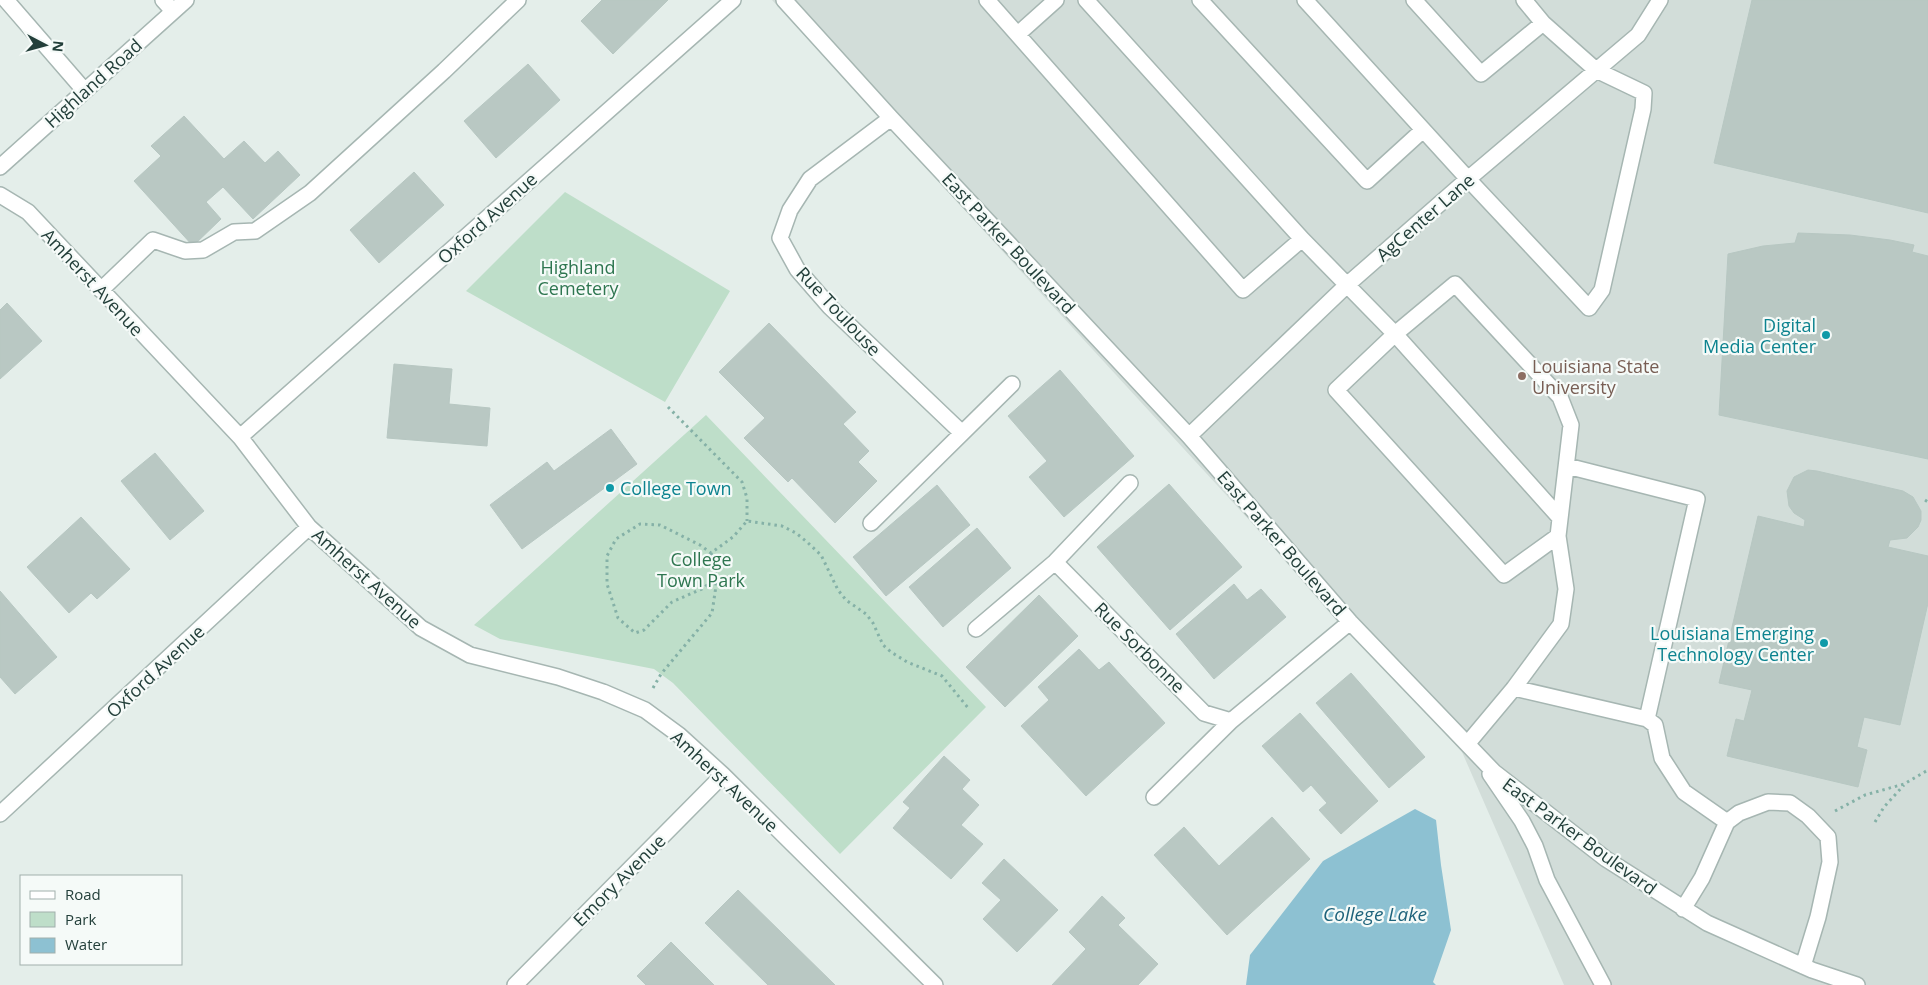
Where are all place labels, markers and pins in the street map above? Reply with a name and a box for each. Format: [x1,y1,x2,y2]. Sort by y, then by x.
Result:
place label: Digital Media Center [1703,313,1817,358]
marker: Digital Media Center [1820,329,1832,341]
place label: Louisiana State University [1532,354,1659,399]
marker: Louisiana State University [1516,370,1528,382]
place label: College Town [620,476,732,500]
marker: College Town [604,482,616,494]
place label: Louisiana Emerging Technology Center [1650,621,1815,666]
marker: Louisiana Emerging Technology Center [1818,637,1830,649]

